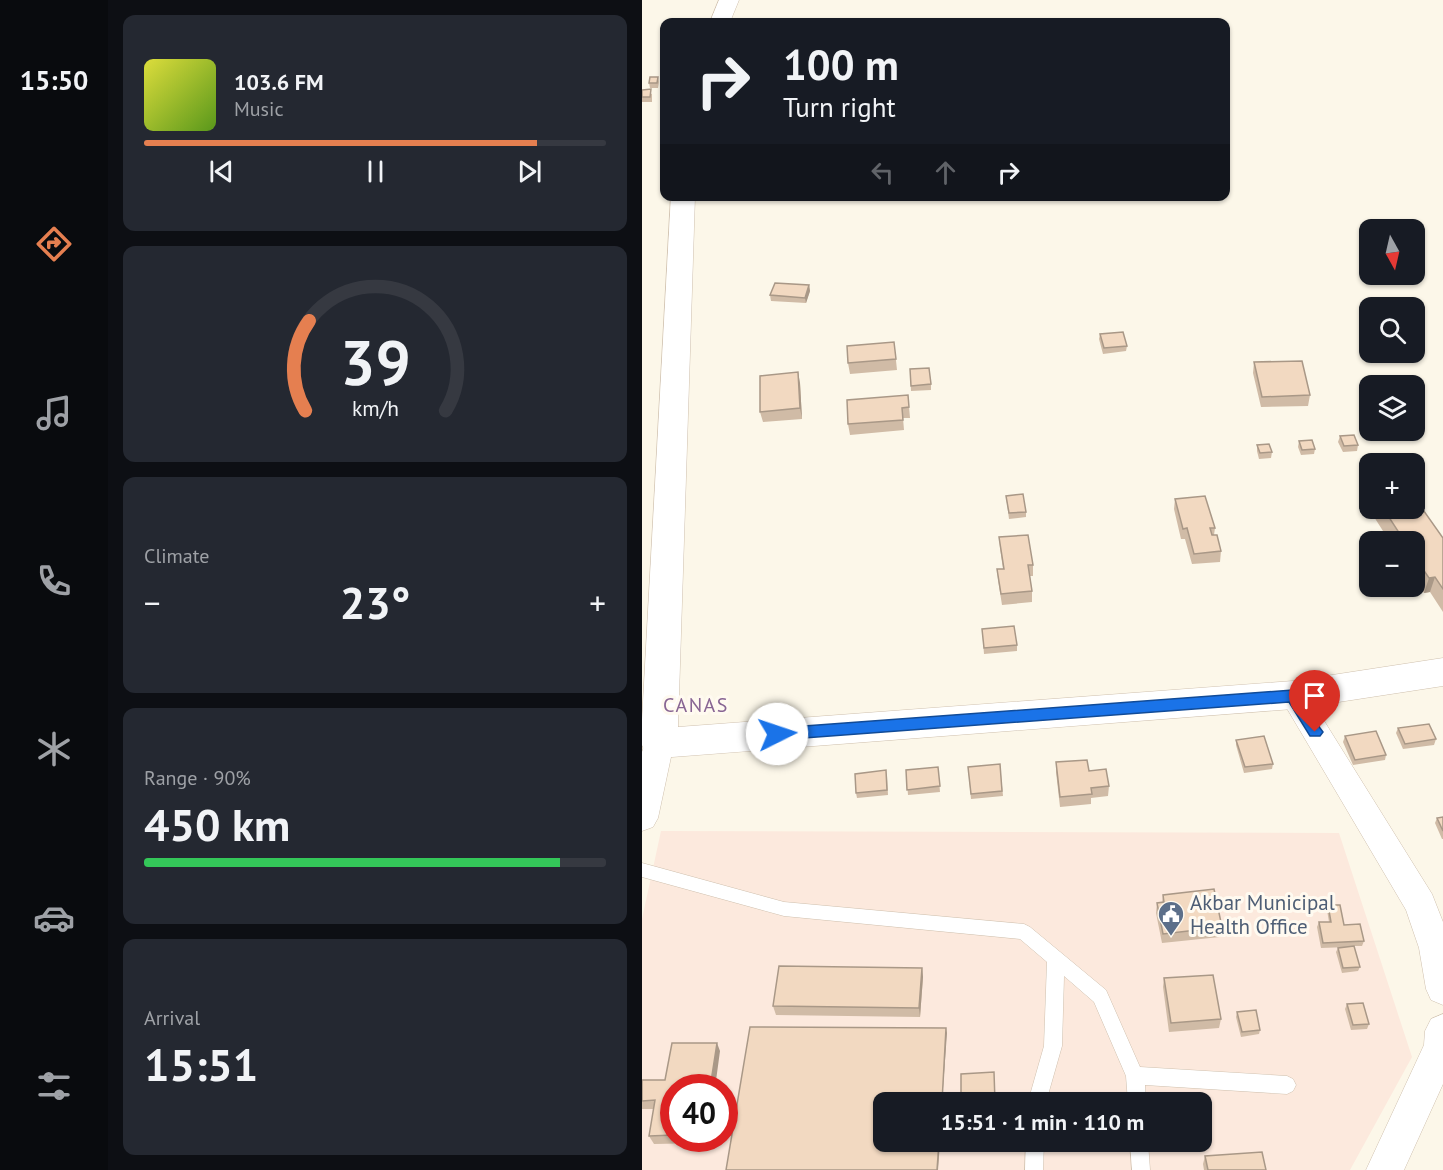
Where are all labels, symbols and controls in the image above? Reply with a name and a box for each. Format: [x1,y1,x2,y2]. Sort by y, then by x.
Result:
text: 100 m [783,37,899,92]
icon: right [684,42,762,120]
text: 15:50 [20,63,88,97]
text: 103.6 FM [234,68,324,96]
text: Turn right [783,90,896,124]
text: Music [234,96,283,122]
icon: previous [205,155,238,188]
icon: pause [359,155,392,188]
icon: next [513,155,546,188]
icon: left [866,156,899,189]
icon: ahead [929,156,962,189]
icon: right [992,156,1025,189]
north arrow [1359,219,1425,285]
map controls [1359,219,1425,597]
icon: directions [33,223,75,265]
button: search [1359,297,1425,363]
text: 39 [340,321,410,402]
button: layers [1359,375,1425,441]
icon: music [33,392,75,434]
text: km/h [351,394,398,422]
button: + [1359,453,1425,519]
button: − [1359,531,1425,597]
text: Climate [144,543,210,569]
icon: phone [33,560,75,602]
text: 23° [340,573,410,631]
text: − [144,581,161,624]
text: + [589,581,606,624]
pin [1289,670,1340,732]
icon: arrive [1298,679,1331,712]
district label: CANAS [663,692,729,718]
position arrow [745,702,809,766]
icon: climate [33,728,75,770]
text: Range · 90% [144,765,251,791]
text: 450 km [144,795,290,853]
place label: Akbar Municipal Health Office [1190,889,1335,940]
icon: car [33,897,75,939]
public building icon: Akbar Municipal Health Office [1156,899,1186,937]
text: Arrival [144,1005,200,1031]
text: 15:51 [144,1035,258,1093]
icon: filters [33,1065,75,1107]
speed limit sign: 40 [660,1074,738,1152]
text: 15:51 · 1 min · 110 m [941,1108,1144,1136]

